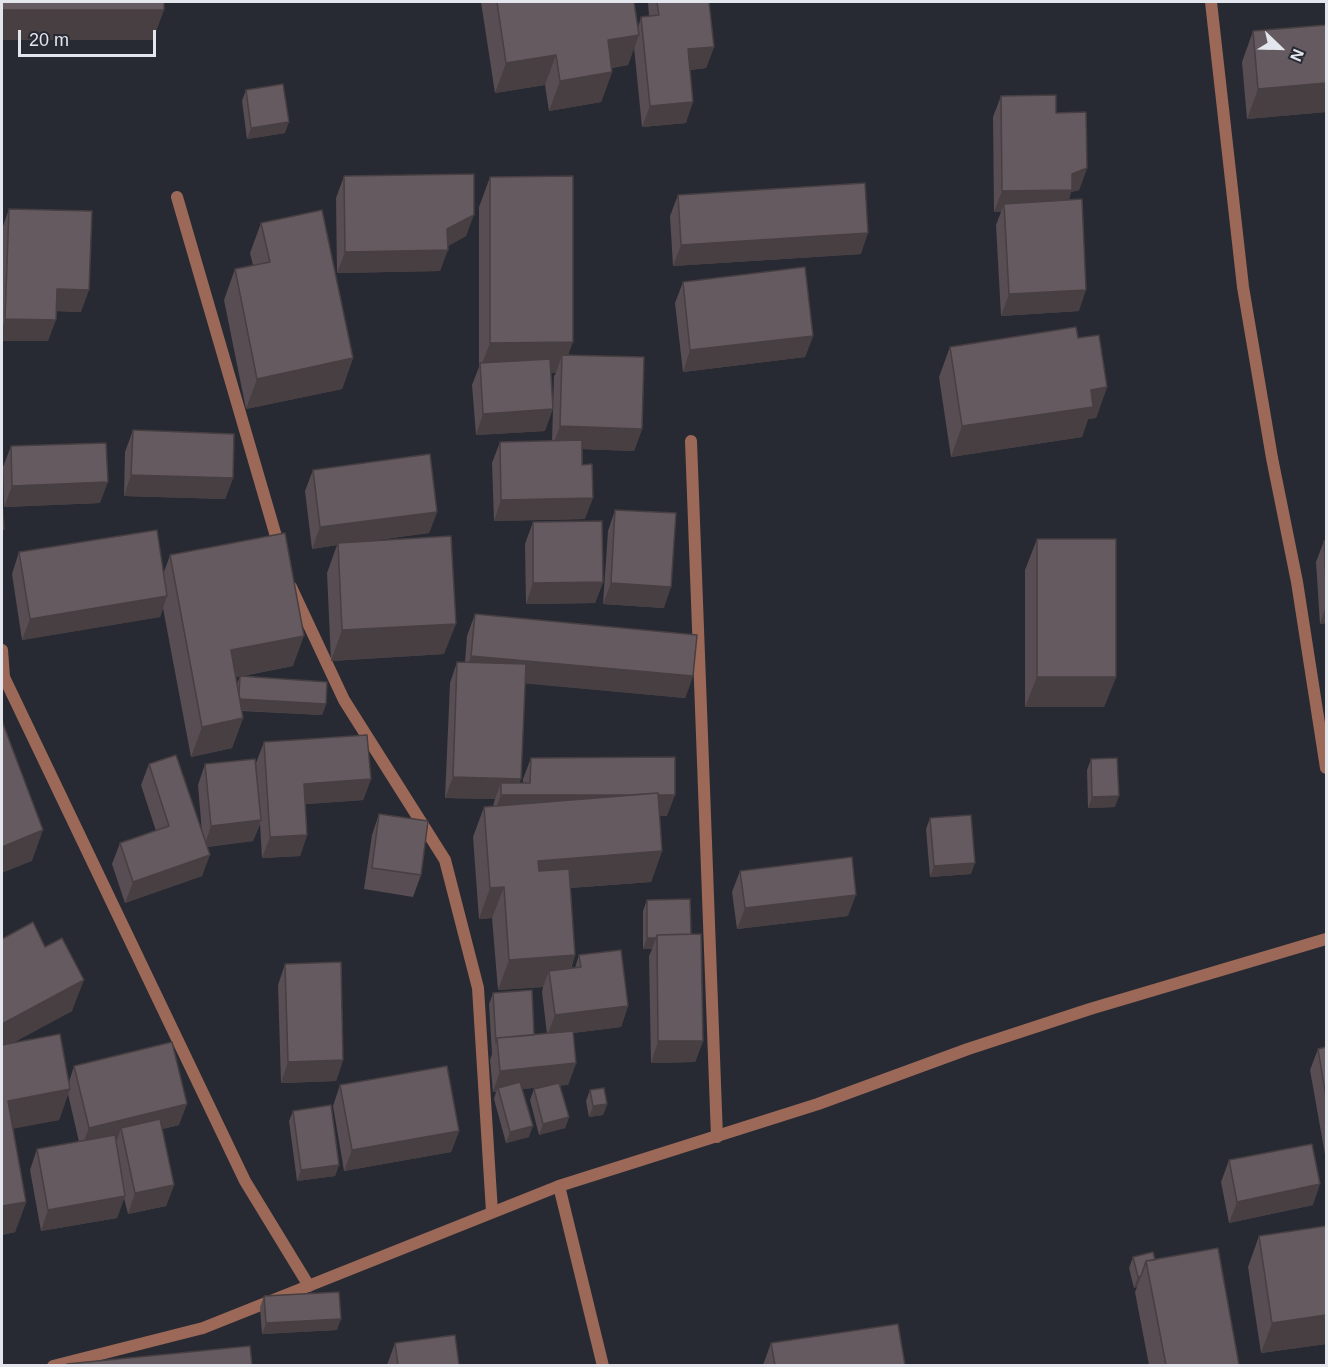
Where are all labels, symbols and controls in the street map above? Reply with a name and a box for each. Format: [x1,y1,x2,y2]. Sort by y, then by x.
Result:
scale bar [21,18,159,56]
north arrow [1250,18,1310,78]
text: 20 m [29,30,69,50]
text: N [1287,47,1307,64]

